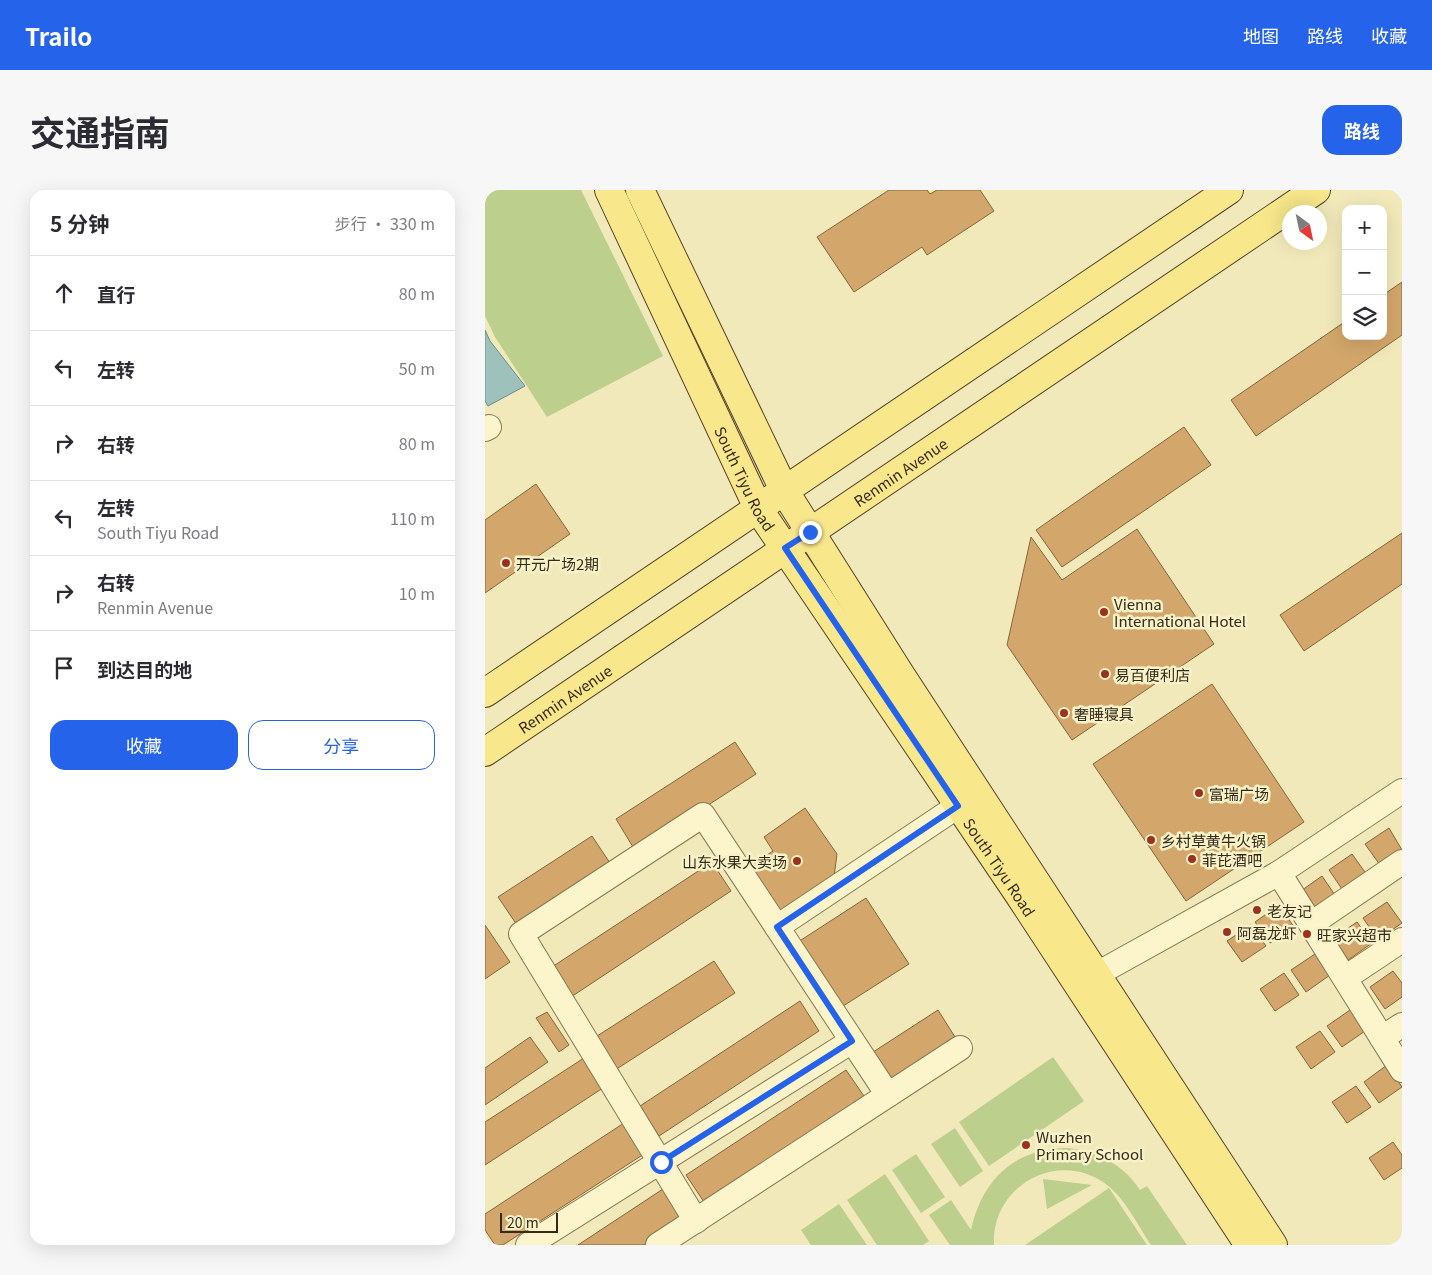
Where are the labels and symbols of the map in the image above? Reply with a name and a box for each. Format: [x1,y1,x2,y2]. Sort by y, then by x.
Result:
north arrow [1282,205,1327,250]
street label: South Tiyu Road [711,422,781,535]
street label: Renmin Avenue [849,432,951,511]
route end [799,521,822,544]
place label: 开元广场2期 [516,553,599,574]
marker: 开元广场2期 [500,557,512,569]
place label: Vienna International Hotel [1114,593,1246,631]
marker: Vienna International Hotel [1098,606,1110,618]
street label: Renmin Avenue [514,659,616,737]
place label: 易百便利店 [1115,664,1190,685]
marker: 易百便利店 [1099,668,1111,680]
place label: 奢睡寝具 [1074,703,1134,724]
marker: 奢睡寝具 [1058,707,1070,719]
place label: 富瑞广场 [1209,783,1269,804]
marker: 富瑞广场 [1193,787,1205,799]
street label: South Tiyu Road [959,813,1041,920]
place label: 乡村草黄牛火锅 [1161,830,1266,851]
marker: 乡村草黄牛火锅 [1145,834,1157,846]
place label: 菲芘酒吧 [1202,849,1262,870]
place label: 山东水果大卖场 [682,851,787,872]
marker: 菲芘酒吧 [1186,853,1198,865]
marker: 山东水果大卖场 [791,855,803,867]
place label: 老友记 [1267,900,1312,921]
marker: 老友记 [1251,904,1263,916]
place label: 阿磊龙虾 [1237,922,1297,943]
place label: 旺家兴超市 [1317,924,1392,945]
marker: 阿磊龙虾 [1221,926,1233,938]
marker: 旺家兴超市 [1301,928,1313,940]
place label: Wuzhen Primary School [1036,1126,1143,1164]
marker: Wuzhen Primary School [1020,1139,1032,1151]
route start [650,1151,673,1174]
scale bar [500,1210,557,1233]

